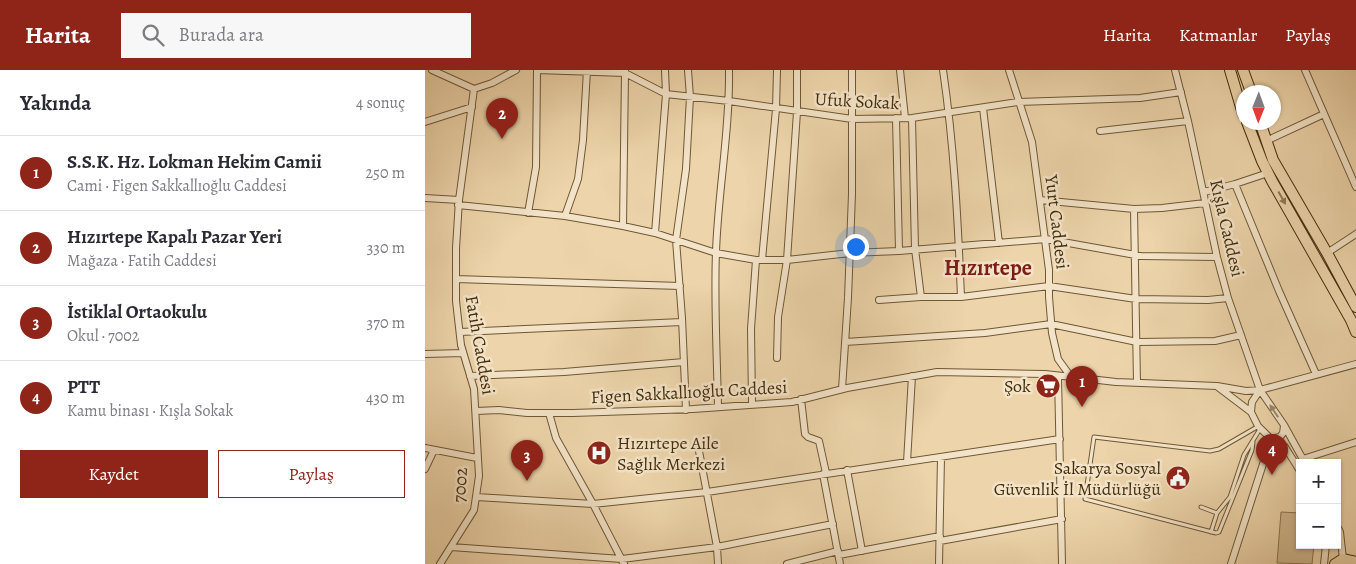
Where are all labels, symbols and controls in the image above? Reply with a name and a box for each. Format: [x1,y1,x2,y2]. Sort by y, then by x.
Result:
search box [121,13,471,58]
text: Harita [25,19,91,51]
icon: search [139,21,167,49]
text: Burada ara [179,22,264,48]
text: Harita [1103,23,1151,47]
text: Katmanlar [1179,23,1257,47]
text: Paylaş [1285,23,1331,47]
north arrow [1236,85,1281,130]
street label: Ufuk Sokak [814,87,900,115]
text: Yakında [20,89,91,117]
text: 4 sonuç [356,92,405,114]
pin: 2 [486,98,518,139]
text: S.S.K. Hz. Lokman Hekim Camii [67,149,322,175]
text: 1 [33,162,39,184]
text: 250 m [366,162,405,184]
street label: Yurt Caddesi [1039,173,1075,270]
text: Cami · Figen Sakkallıoğlu Caddesi [67,175,287,197]
street label: Kışla Caddesi [1204,177,1250,279]
one-way arrow [1278,191,1286,206]
text: Hızırtepe Kapalı Pazar Yeri [67,224,282,250]
your location [843,234,869,260]
text: 2 [32,237,40,259]
text: 330 m [367,237,405,259]
text: Mağaza · Fatih Caddesi [67,250,217,272]
district label: Hızırtepe [944,253,1032,283]
street label: Fatih Caddesi [459,293,501,397]
text: İstiklal Ortaokulu [67,299,207,325]
text: 3 [33,312,39,334]
text: 370 m [367,312,405,334]
text: Okul · 7002 [67,325,139,347]
pin: 1 [1066,366,1098,407]
supermarket icon: Şok [1035,373,1061,399]
text: PTT [67,374,100,400]
place label: Şok [1004,374,1031,398]
street label: Figen Sakkallıoğlu Caddesi [590,375,788,409]
text: 4 [32,387,40,409]
text: 430 m [366,387,405,409]
text: Kamu binası · Kışla Sokak [67,400,233,422]
one-way arrow [1269,404,1279,418]
place label: Hızırtepe Aile Sağlık Merkezi [617,431,725,476]
pin: 4 [1256,434,1288,475]
pin: 3 [511,440,543,481]
hospital icon: Hızırtepe Aile Sağlık Merkezi [586,440,612,466]
button: Kaydet [20,450,208,498]
button: Paylaş [218,450,405,498]
place label: Sakarya Sosyal Güvenlik İl Müdürlüğü [994,456,1162,501]
map controls [1296,459,1341,549]
button: + [1296,459,1341,504]
public building icon: Sakarya Sosyal Güvenlik İl Müdürlüğü [1165,465,1191,491]
street label: 7002 [447,466,473,503]
button: − [1296,504,1341,549]

